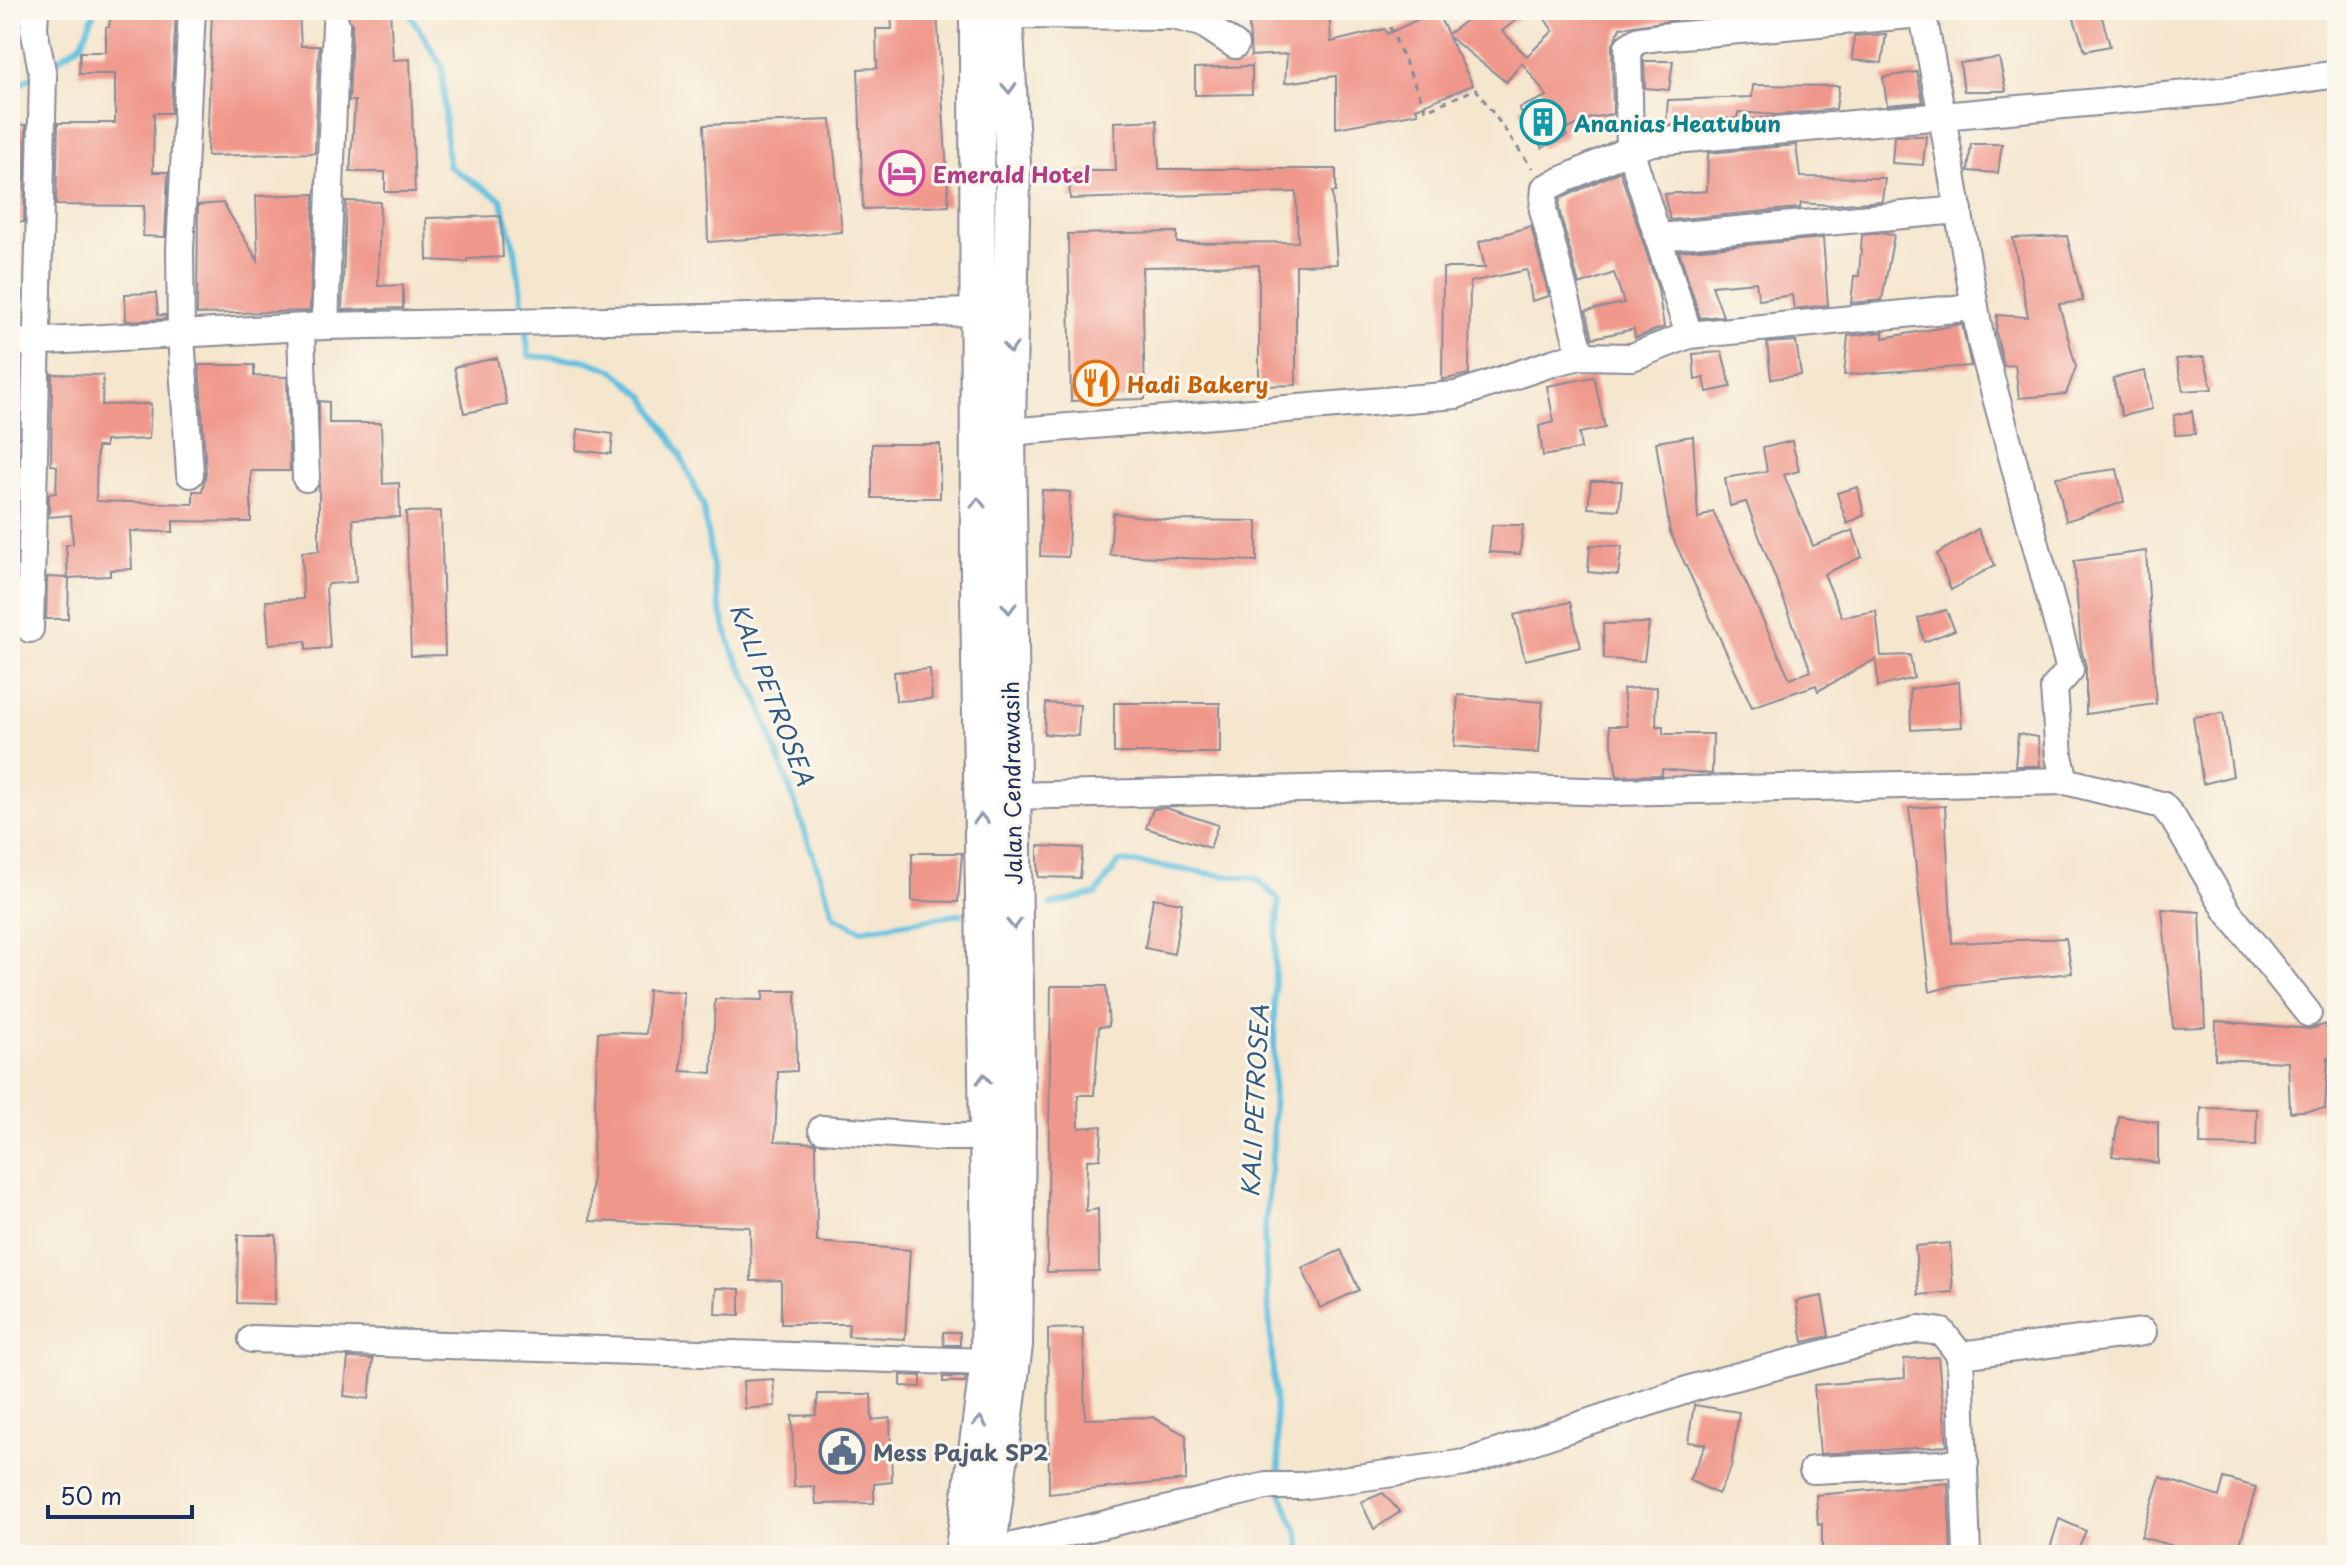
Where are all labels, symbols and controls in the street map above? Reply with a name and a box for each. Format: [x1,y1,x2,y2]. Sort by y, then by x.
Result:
one-way arrow [1000,82,1017,95]
building icon: Ananias Heatubun [1519,98,1567,146]
place label: Ananias Heatubun [1573,106,1781,139]
hotel icon: Emerald Hotel [878,149,926,197]
place label: Emerald Hotel [933,157,1090,190]
one-way arrow [1001,342,1019,355]
restaurant icon: Hadi Bakery [1072,359,1120,407]
place label: Hadi Bakery [1127,367,1268,400]
one-way arrow [969,496,987,509]
water label: KALI PETROSEA [722,598,825,791]
one-way arrow [1000,602,1018,615]
street label: Jalan Cendrawasih [993,681,1029,885]
one-way arrow [972,812,990,825]
one-way arrow [1005,918,1022,931]
water label: KALI PETROSEA [1231,1003,1277,1198]
one-way arrow [976,1072,993,1085]
one-way arrow [972,1415,989,1428]
public building icon: Mess Pajak SP2 [818,1427,866,1475]
place label: Mess Pajak SP2 [873,1435,1049,1468]
scale bar [48,1469,192,1519]
text: 50 m [60,1477,122,1513]

